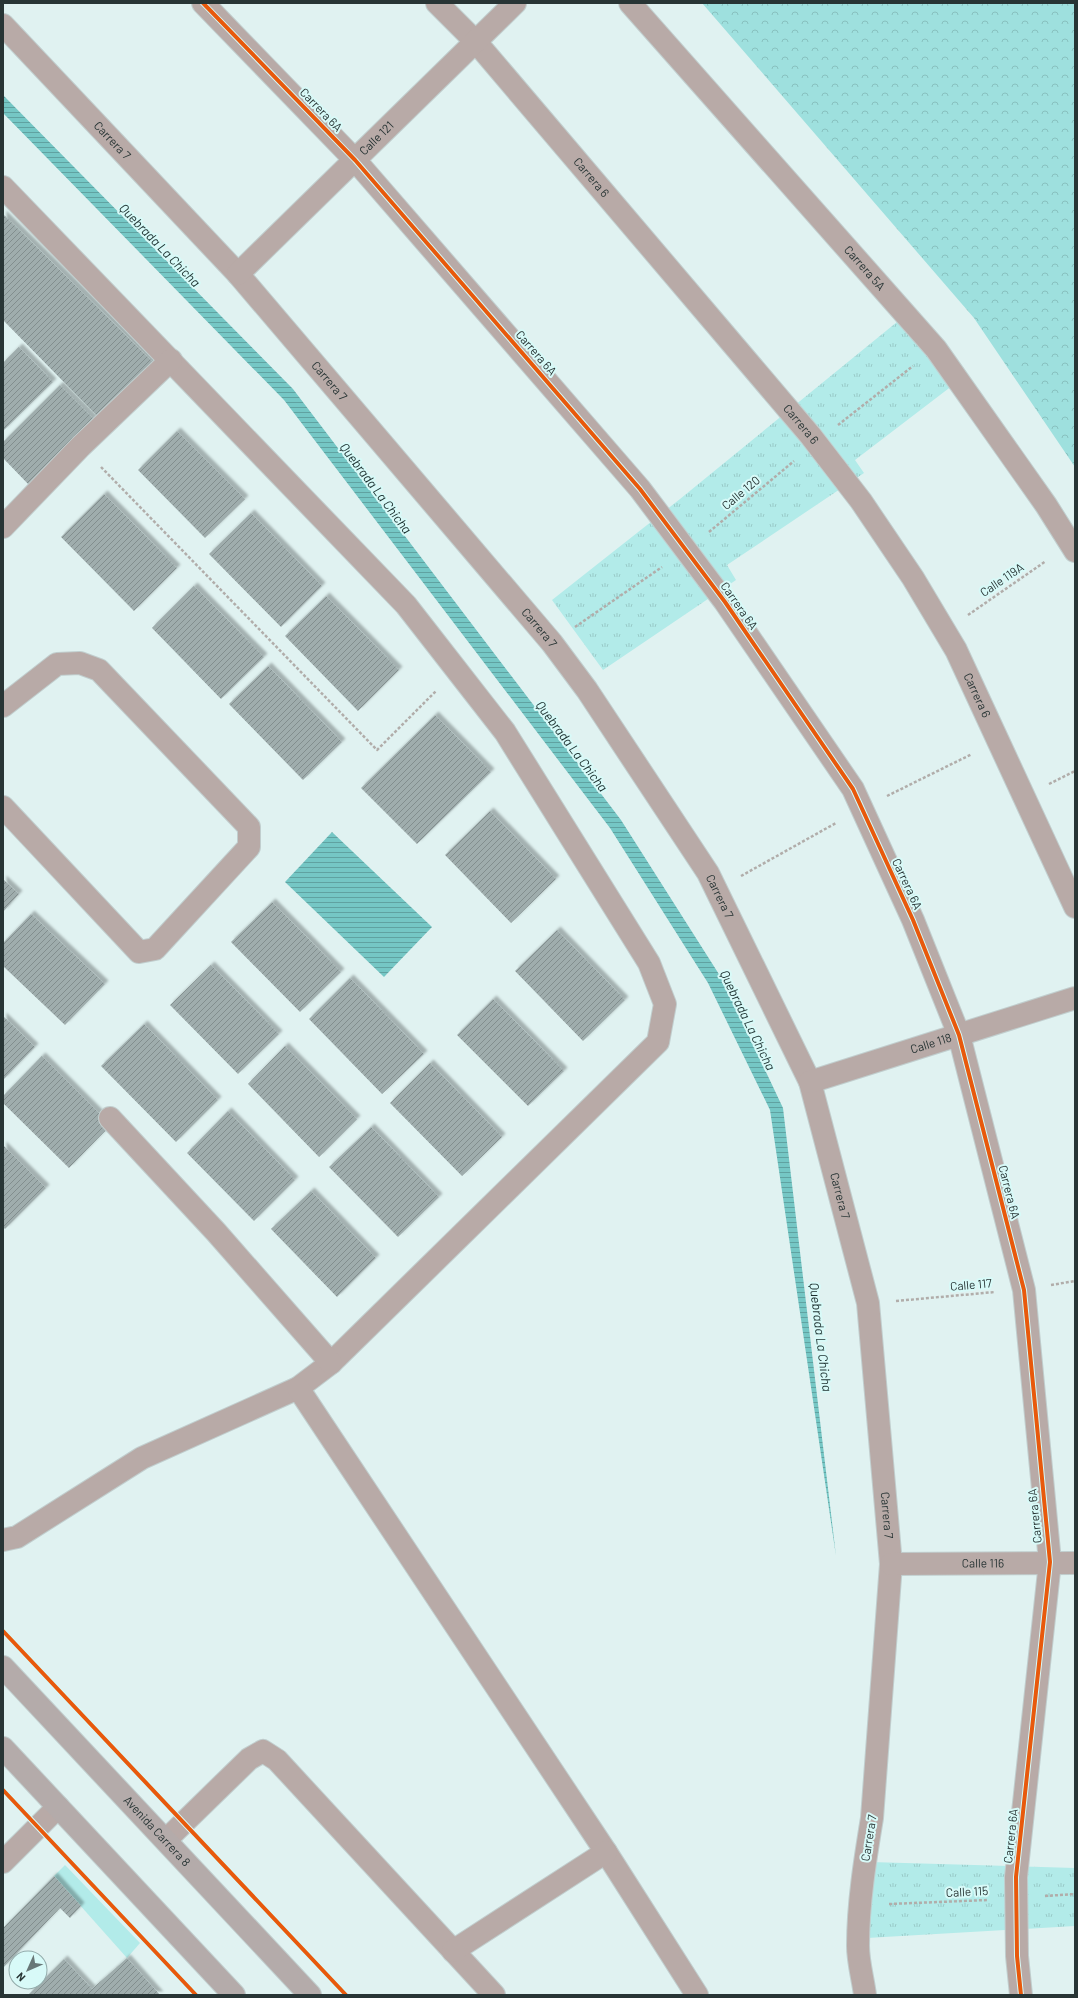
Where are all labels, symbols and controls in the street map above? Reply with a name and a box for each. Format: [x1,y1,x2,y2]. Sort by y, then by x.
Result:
street label: Carrera 6A [298,85,346,134]
street label: Carrera 7 [92,118,134,162]
street label: Calle 121 [356,118,396,157]
street label: Carrera 6 [571,154,613,200]
water label: Quebrada La Chicha [116,200,204,290]
street label: Carrera 5A [842,242,889,293]
street label: Carrera 6A [514,327,560,378]
street label: Carrera 7 [309,358,351,403]
street label: Carrera 6 [781,401,822,446]
water label: Quebrada La Chicha [337,439,415,537]
street label: Calle 120 [719,472,762,512]
street label: Calle 119A [977,559,1026,599]
street label: Carrera 6A [718,579,761,632]
street label: Carrera 7 [519,605,561,650]
street label: Carrera 6 [962,670,994,719]
water label: Quebrada La Chicha [533,697,611,795]
street label: Carrera 6A [890,856,926,911]
street label: Carrera 7 [704,872,737,921]
water label: Quebrada La Chicha [717,967,779,1073]
street label: Calle 118 [908,1030,953,1056]
street label: Carrera 6A [997,1164,1023,1220]
street label: Carrera 7 [828,1171,854,1220]
street label: Calle 117 [949,1275,993,1293]
water label: Quebrada La Chicha [806,1282,836,1393]
street label: Carrera 6A [1024,1488,1044,1544]
street label: Carrera 7 [879,1491,897,1540]
street label: Calle 116 [962,1555,1004,1570]
street label: Avenida Carrera 8 [121,1793,194,1869]
street label: Carrera 6A [1000,1808,1020,1864]
street label: Carrera 7 [857,1813,879,1862]
street label: Calle 115 [945,1883,988,1899]
north arrow [8,1950,48,1990]
text: N [13,1970,28,1985]

